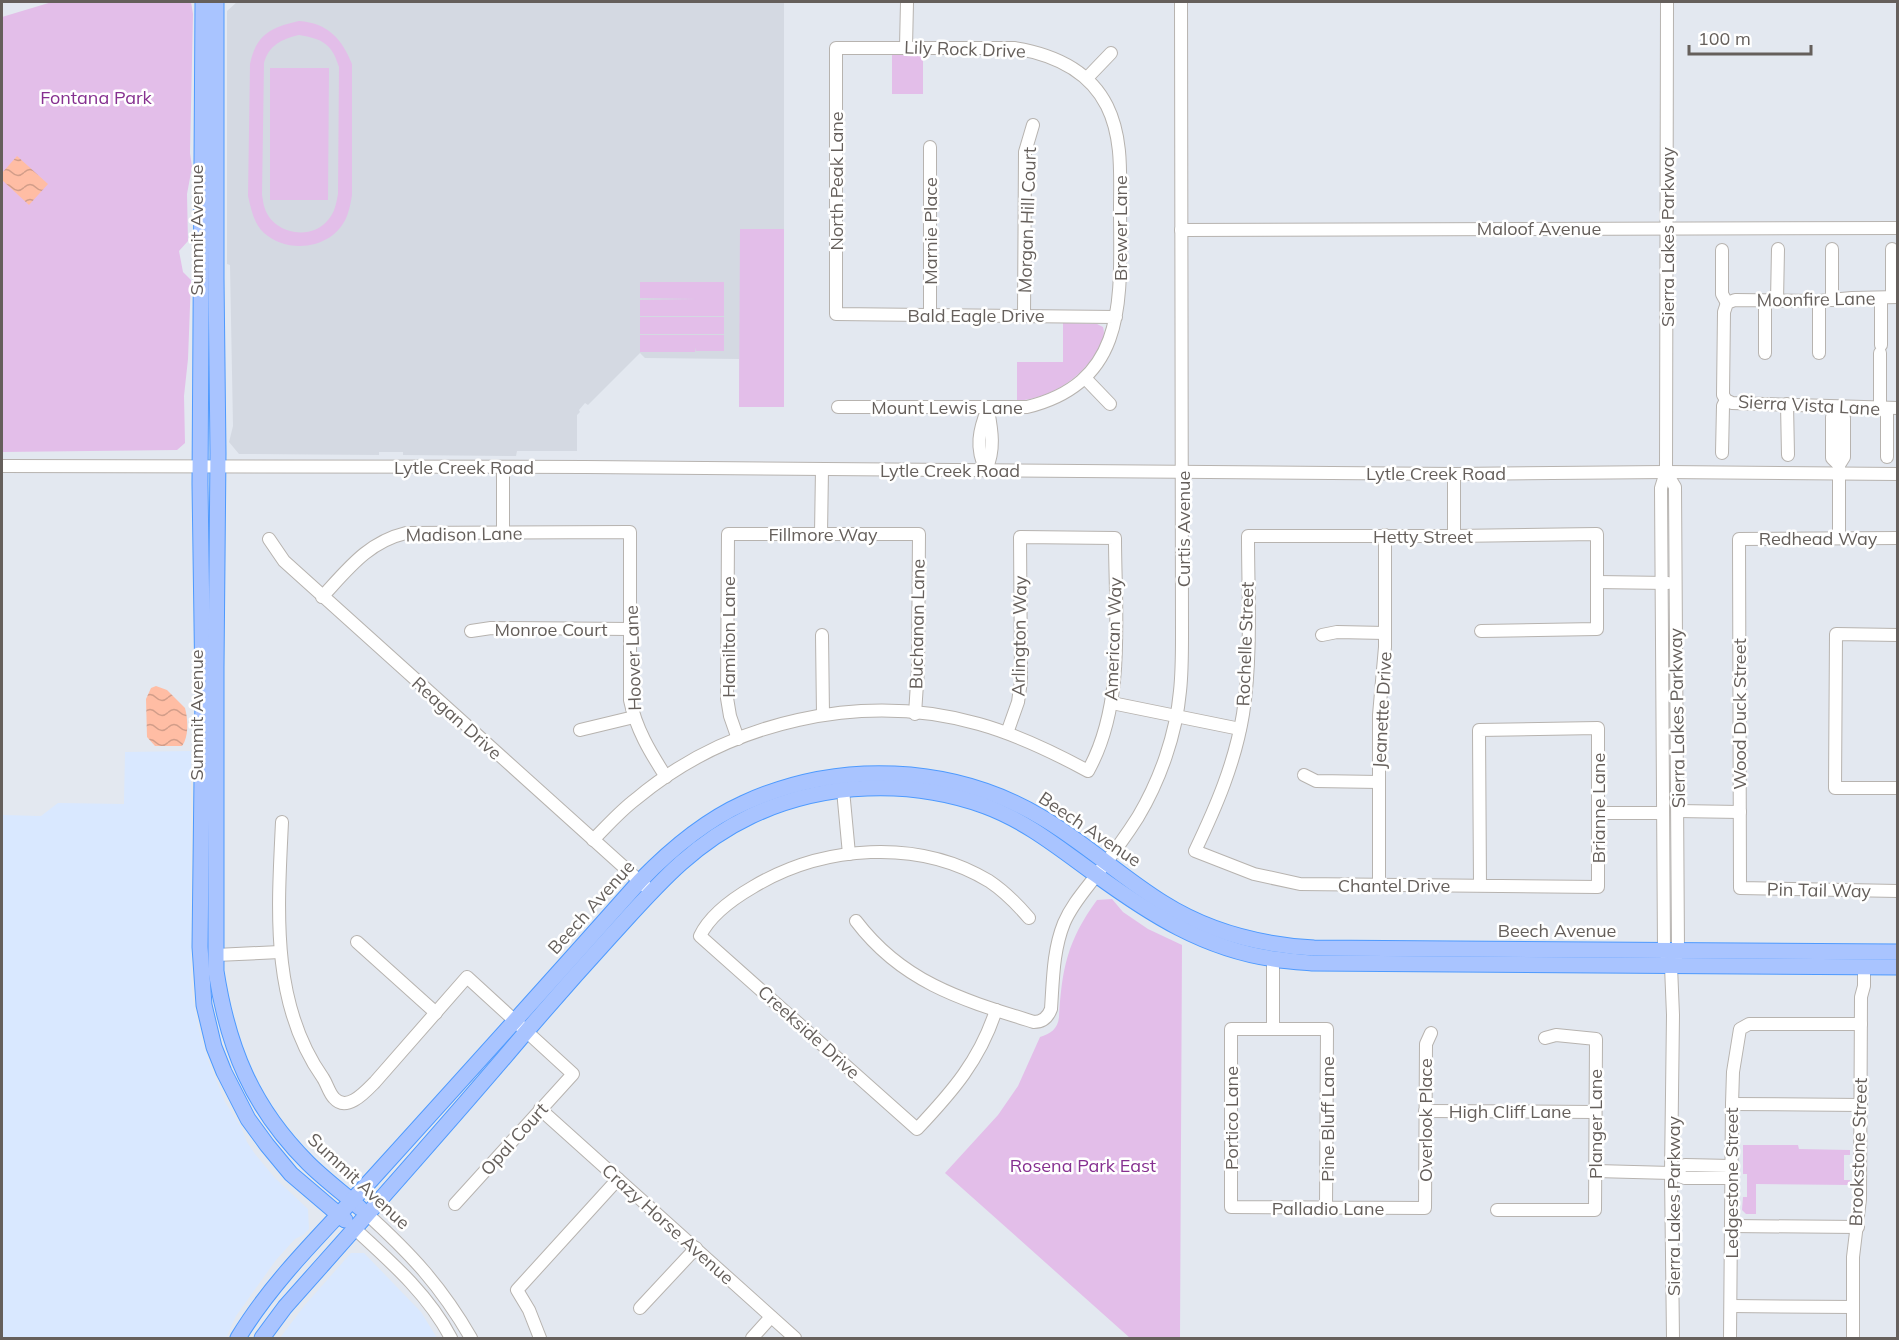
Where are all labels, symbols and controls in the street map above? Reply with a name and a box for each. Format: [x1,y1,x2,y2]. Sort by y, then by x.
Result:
scale bar [1689,18,1810,56]
text: 100 m [1698,27,1751,50]
street label: Lily Rock Drive [904,35,1026,63]
park label: Fontana Park [40,86,153,109]
street label: North Peak Lane [825,111,848,251]
street label: Sierra Lakes Parkway [1656,146,1679,327]
street label: Morgan Hill Court [1013,147,1041,293]
street label: Summit Avenue [185,164,208,296]
street label: Brewer Lane [1109,175,1132,281]
street label: Marnie Place [919,177,942,285]
street label: Maloof Avenue [1477,217,1601,240]
street label: Moonfire Lane [1756,286,1876,312]
street label: Bald Eagle Drive [907,304,1045,327]
street label: Sierra Vista Lane [1737,390,1881,420]
street label: Mount Lewis Lane [871,396,1023,419]
street label: Lytle Creek Road [394,456,534,479]
street label: Lytle Creek Road [880,459,1020,482]
street label: Lytle Creek Road [1366,462,1506,485]
street label: Curtis Avenue [1172,471,1195,587]
street label: Madison Lane [405,521,523,547]
street label: Fillmore Way [768,523,878,546]
street label: Hetty Street [1373,525,1473,548]
street label: Redhead Way [1759,527,1878,550]
street label: Buchanan Lane [904,559,930,689]
street label: Arlington Way [1006,575,1032,697]
street label: Hamilton Lane [717,576,740,698]
street label: American Way [1099,576,1127,701]
street label: Rochelle Street [1231,581,1259,707]
street label: Hoover Lane [620,605,646,711]
street label: Monroe Court [494,618,608,641]
street label: Sierra Lakes Parkway [1664,627,1690,808]
street label: Wood Duck Street [1728,638,1751,790]
street label: Summit Avenue [185,649,208,781]
street label: Jeanette Drive [1367,651,1397,769]
street label: Reagan Drive [407,672,507,764]
street label: Brianne Lane [1587,753,1610,863]
street label: Beech Avenue [1034,786,1146,872]
street label: Beech Avenue [543,855,639,959]
street label: Chantel Drive [1338,874,1450,897]
street label: Pin Tail Way [1767,878,1872,902]
street label: Beech Avenue [1498,919,1616,942]
street label: Creekside Drive [753,980,865,1084]
street label: Pine Bluff Lane [1316,1056,1339,1182]
street label: Overlook Place [1414,1058,1437,1182]
street label: Portico Lane [1220,1066,1243,1170]
street label: Planger Lane [1584,1069,1607,1179]
street label: Brookstone Street [1844,1077,1872,1227]
street label: Opal Court [475,1098,553,1180]
street label: High Cliff Lane [1449,1100,1571,1123]
street label: Ledgestone Street [1720,1107,1743,1259]
street label: Sierra Lakes Parkway [1662,1115,1685,1296]
street label: Summit Avenue [303,1128,415,1234]
park label: Rosena Park East [1010,1154,1156,1177]
street label: Crazy Horse Avenue [597,1159,739,1289]
street label: Palladio Lane [1272,1197,1384,1220]

